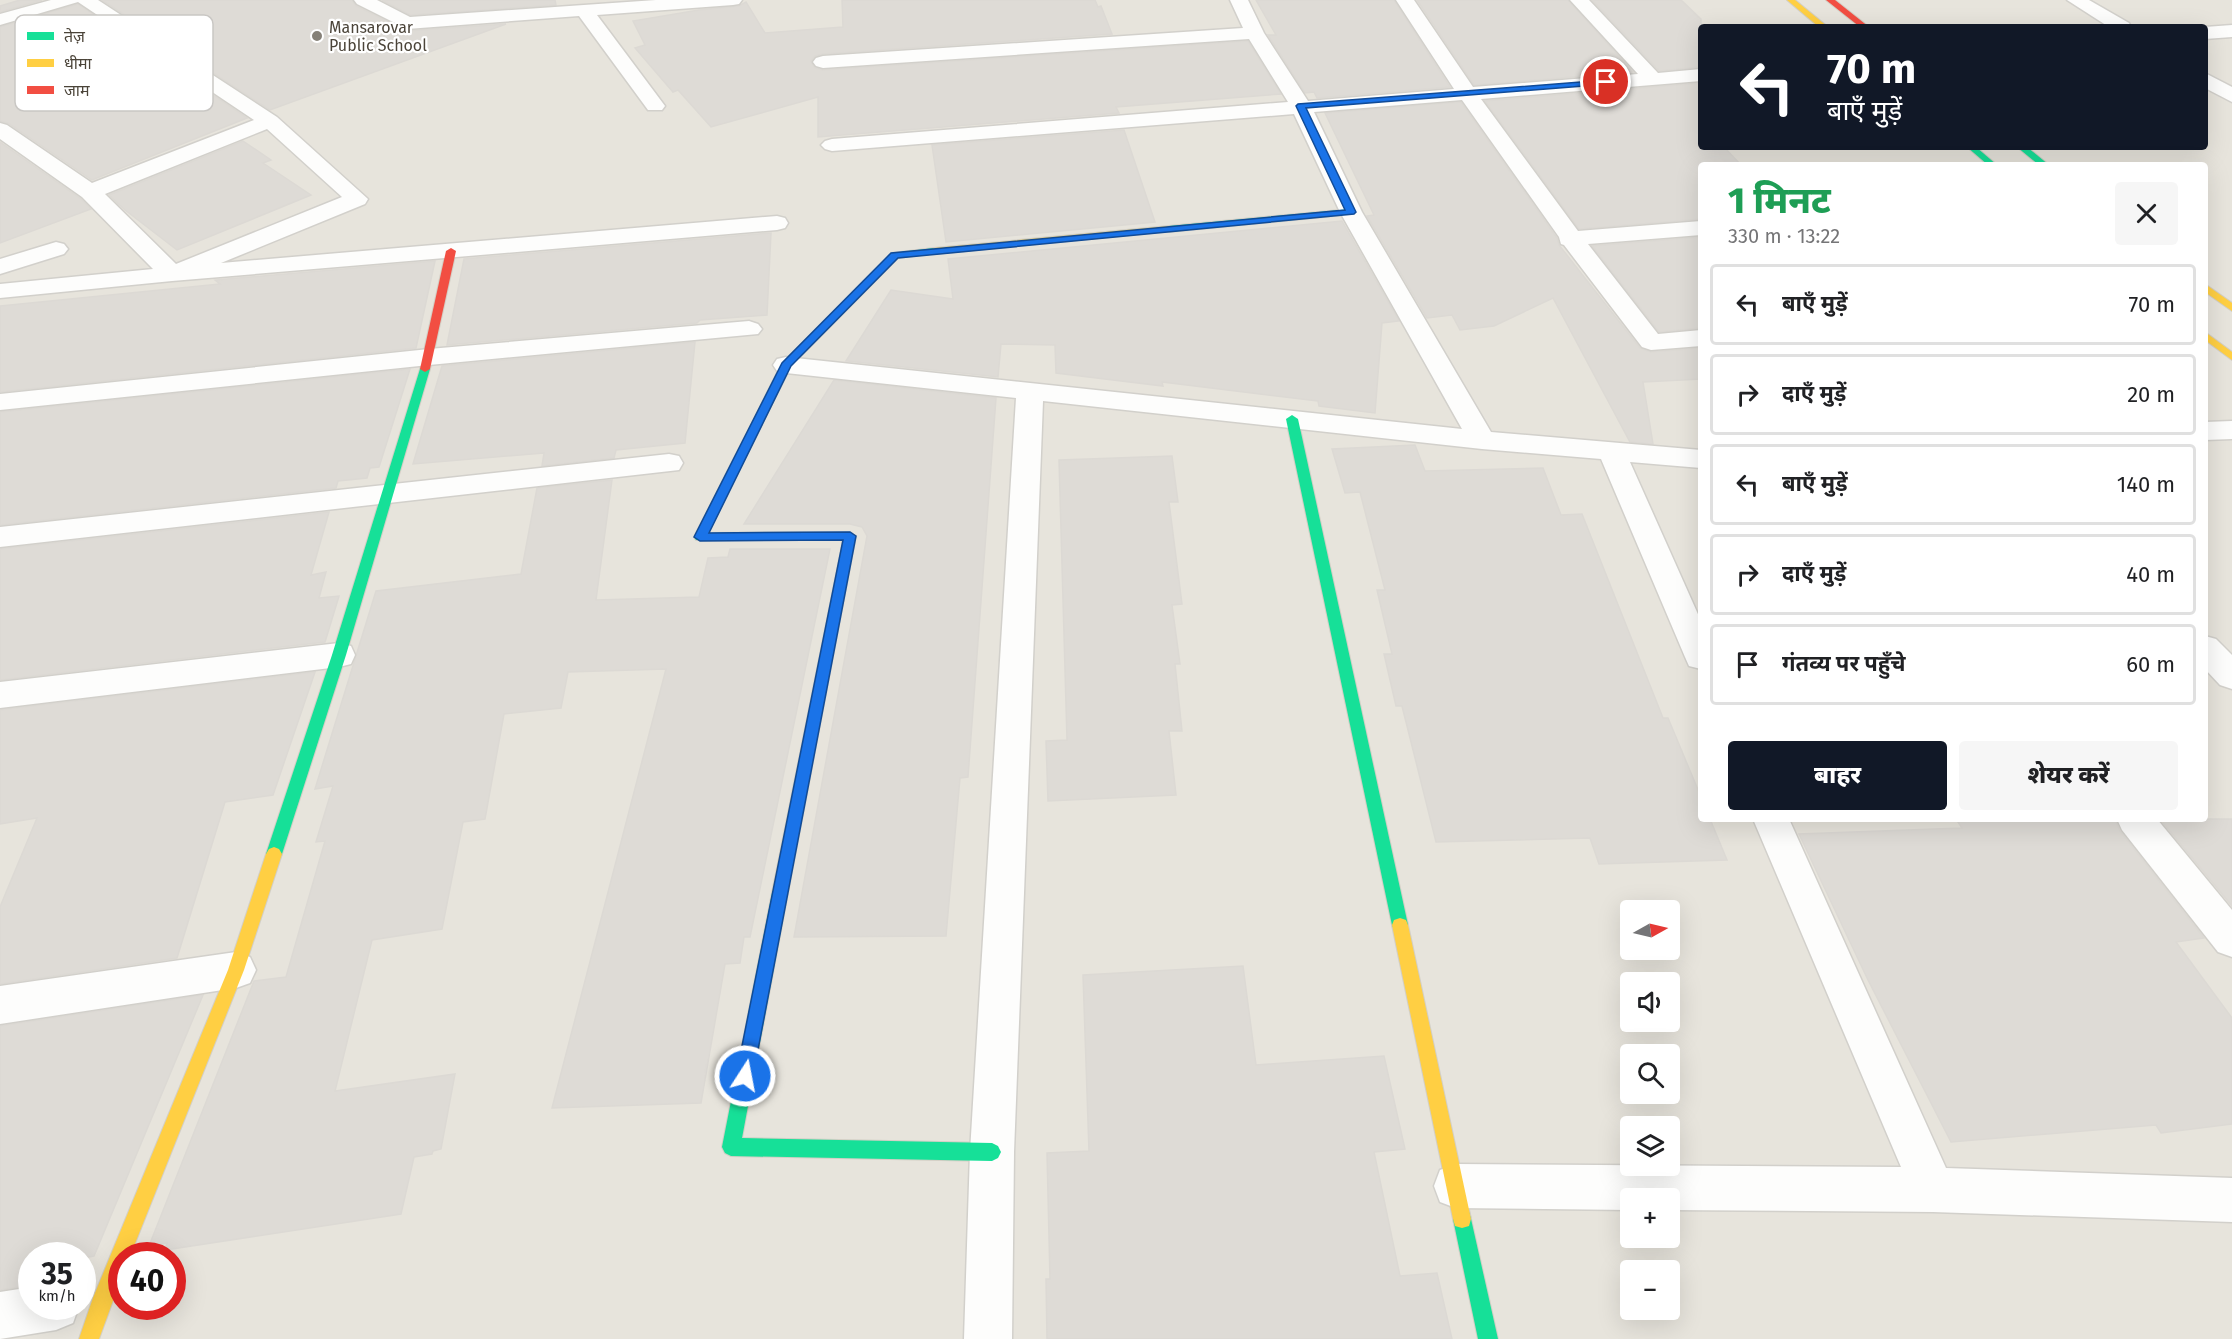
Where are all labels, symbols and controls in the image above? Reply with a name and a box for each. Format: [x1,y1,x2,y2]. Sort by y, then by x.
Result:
legend [15,15,213,111]
place label: Mansarovar Public School [329,18,427,55]
text: तेज़ [64,27,86,46]
marker: Mansarovar Public School [310,29,324,43]
text: 70 m [1827,44,1916,94]
icon: left [1728,48,1806,126]
text: धीमा [64,54,93,73]
pin [1580,56,1631,107]
icon: arrive [1589,65,1622,98]
text: जाम [64,81,90,100]
text: बाएँ मुड़ें [1827,95,1902,127]
text: 1 मिनट [1728,179,1831,223]
button: close [2115,182,2178,245]
text: 330 m · 13:22 [1728,224,1840,248]
icon: left [1731,288,1764,321]
text: बाएँ मुड़ें [1782,290,1848,317]
text: 70 m [2129,291,2175,318]
icon: right [1731,378,1764,411]
text: दाएँ मुड़ें [1782,380,1846,407]
text: 20 m [2127,381,2175,408]
icon: left [1731,468,1764,501]
text: बाएँ मुड़ें [1782,470,1848,497]
text: 140 m [2117,471,2175,498]
icon: right [1731,558,1764,591]
text: दाएँ मुड़ें [1782,560,1846,587]
text: 40 m [2126,561,2175,588]
icon: arrive [1731,648,1764,681]
text: गंतव्य पर पहुँचे [1782,650,1906,677]
text: 60 m [2126,651,2175,678]
button: बाहर [1728,741,1947,810]
button: शेयर करें [1959,741,2178,810]
north arrow [1620,900,1680,960]
map controls [1620,900,1680,1320]
button: sound [1620,972,1680,1032]
position arrow [713,1044,777,1108]
button: search [1620,1044,1680,1104]
button: layers [1620,1116,1680,1176]
button: + [1620,1188,1680,1248]
speed limit sign: 40 [108,1242,186,1320]
text: 35 [41,1256,73,1292]
button: − [1620,1260,1680,1320]
text: km/h [38,1287,76,1305]

